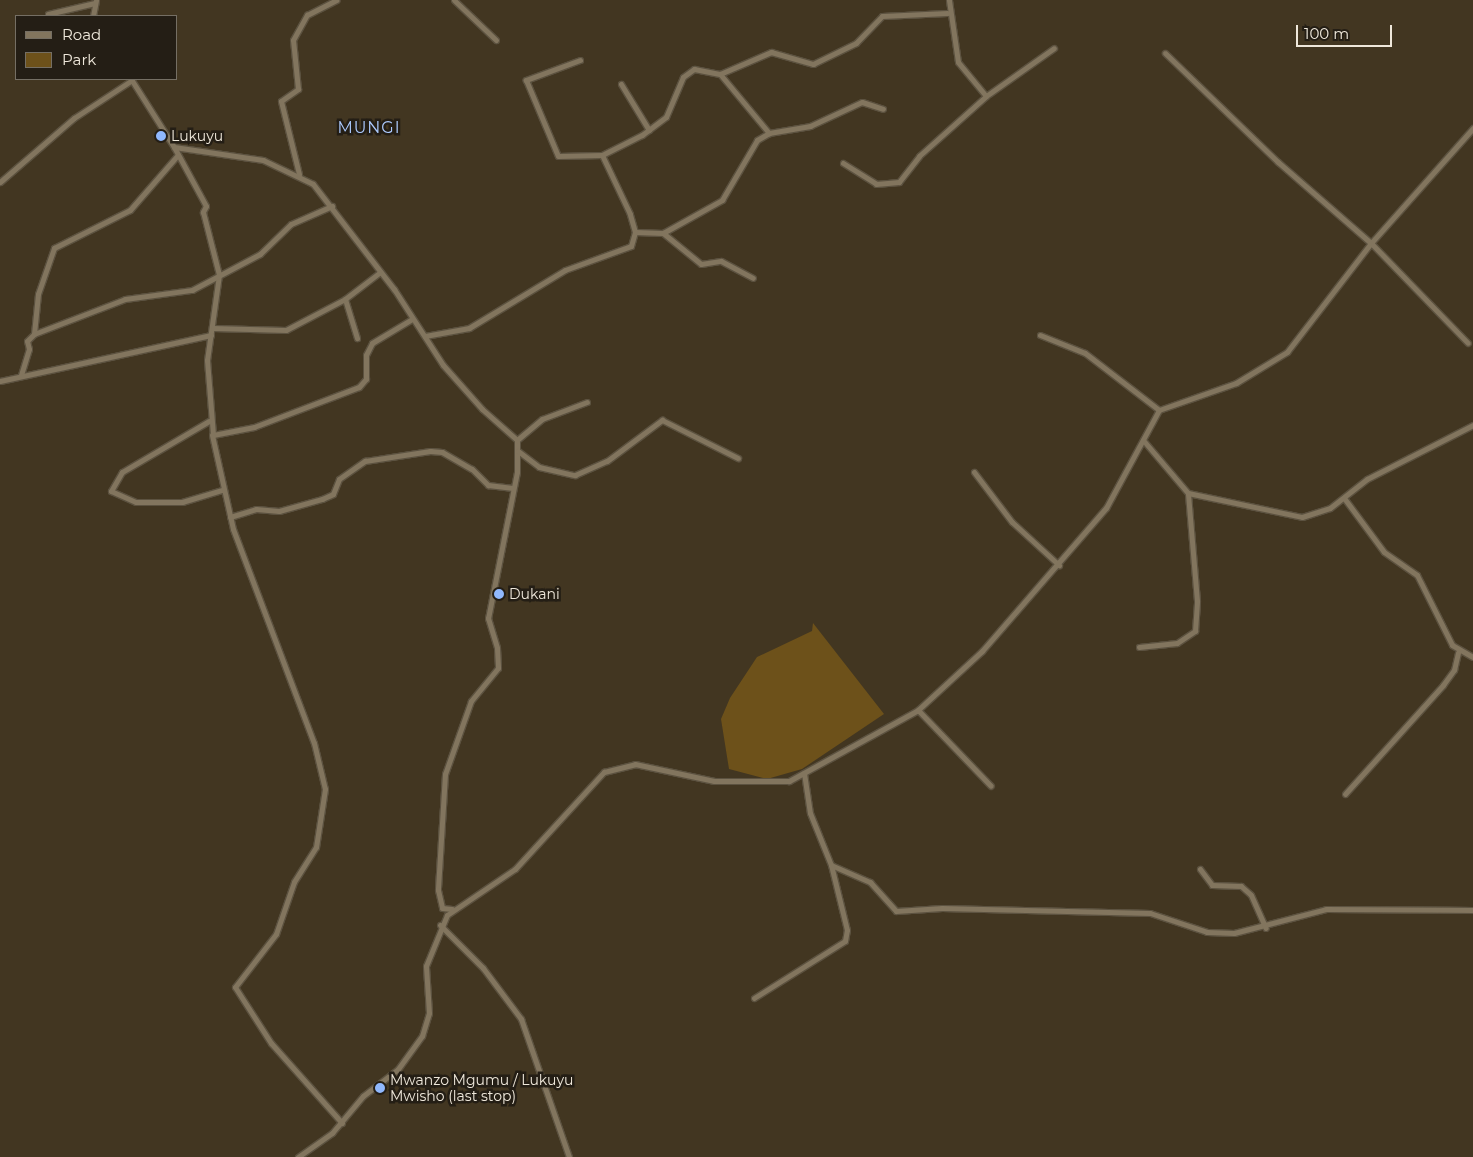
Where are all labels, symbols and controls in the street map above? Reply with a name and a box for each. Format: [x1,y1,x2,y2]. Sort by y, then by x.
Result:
legend [15,15,178,80]
scale bar [1298,15,1394,47]
text: 100 m [1304,24,1349,43]
text: Road [62,25,101,44]
text: Park [62,50,96,69]
district label: MUNGI [337,118,401,138]
place label: Lukuyu [171,128,223,144]
marker: Lukuyu [155,130,167,142]
place label: Dukani [509,586,560,602]
marker: Dukani [493,588,505,600]
place label: Mwanzo Mgumu / Lukuyu Mwisho (last stop) [390,1072,573,1104]
marker: Mwanzo Mgumu / Lukuyu Mwisho (last stop) [374,1082,386,1094]

